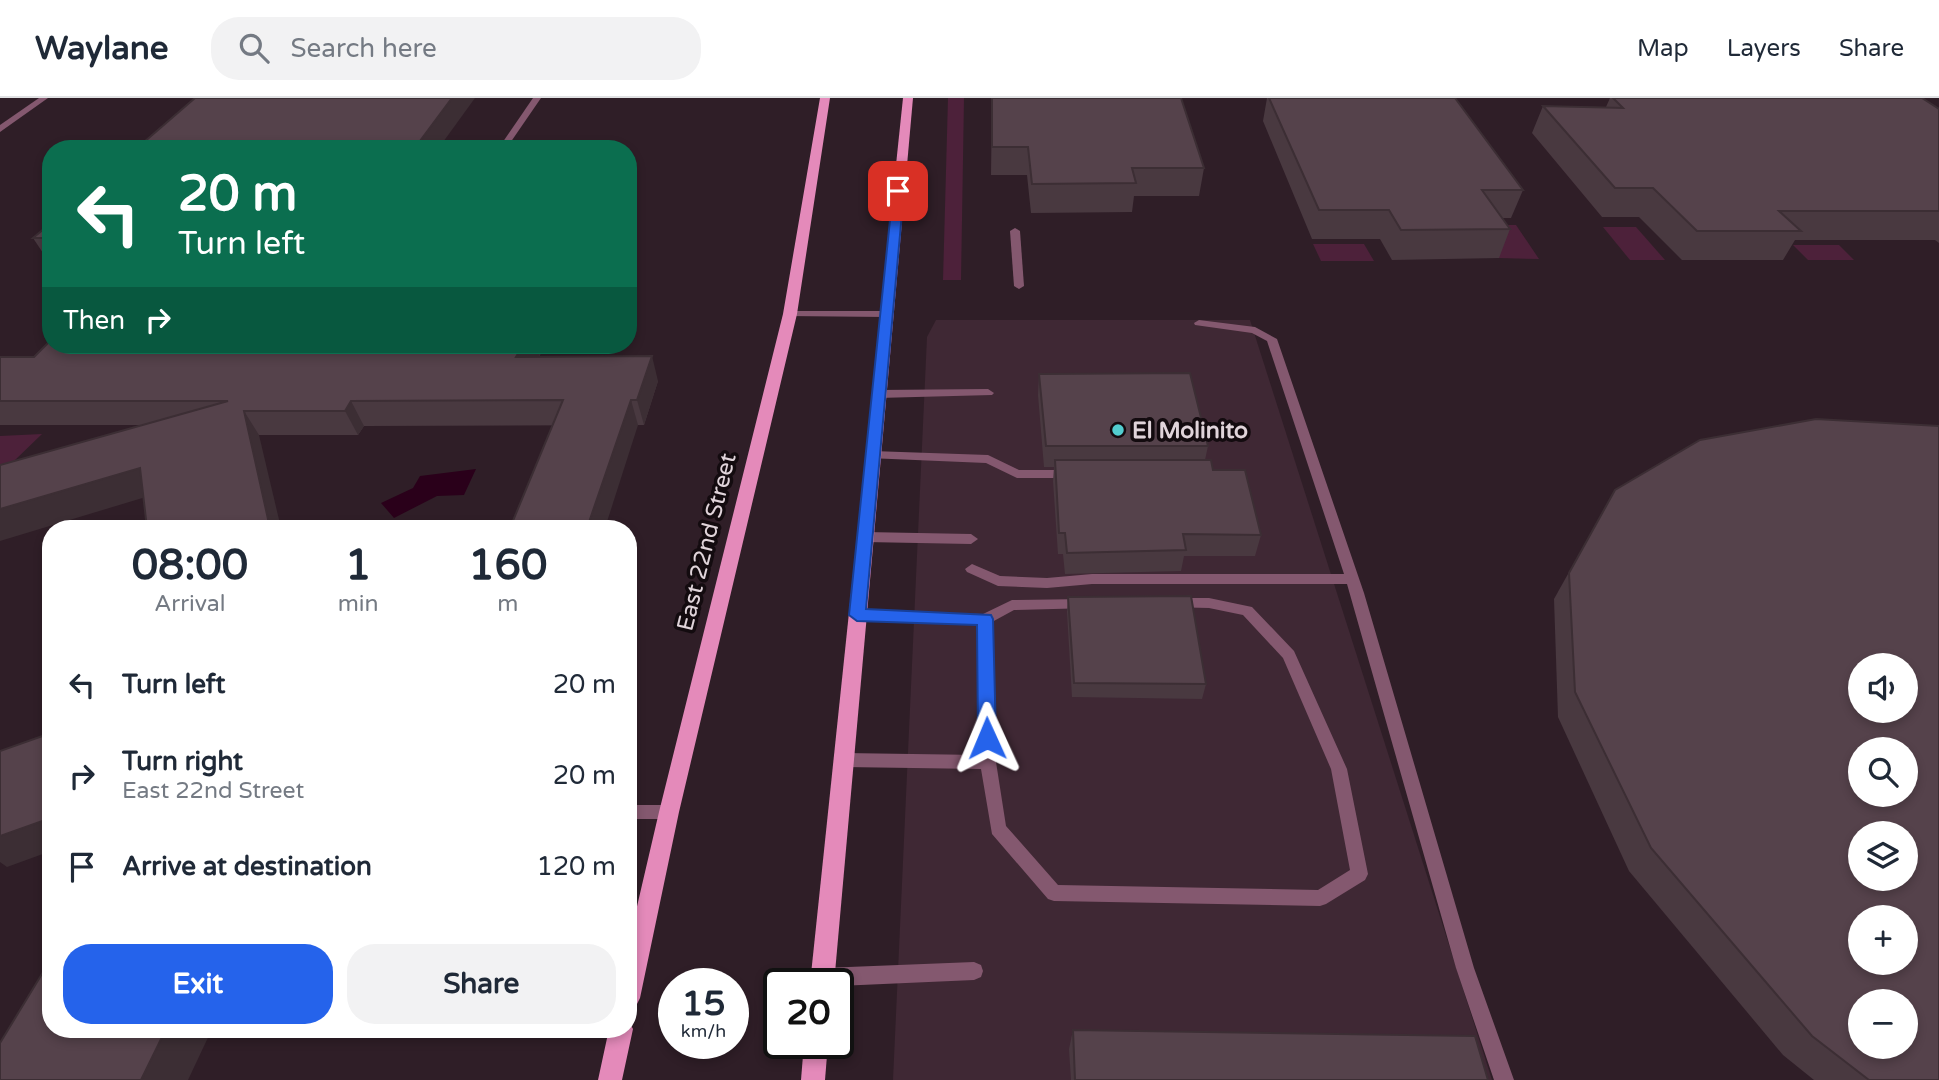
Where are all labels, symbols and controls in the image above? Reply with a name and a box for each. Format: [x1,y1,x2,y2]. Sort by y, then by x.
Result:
search box [211,17,701,80]
text: Waylane [35,29,169,68]
icon: search [235,29,273,67]
text: Search here [291,33,437,64]
text: Map [1637,34,1689,63]
text: Layers [1727,34,1801,63]
text: Share [1839,34,1904,63]
pin [868,161,928,221]
text: 20 m [178,165,297,224]
icon: left [63,168,154,259]
icon: arrive [879,172,917,210]
text: Turn left [178,225,305,263]
icon: right [139,301,177,339]
text: Then [63,305,125,336]
place label: El Molinito [1132,417,1248,445]
marker: El Molinito [1110,422,1126,438]
street label: East 22nd Street [671,450,743,634]
text: 08:00 [132,540,248,591]
text: 1 [345,540,371,591]
text: 160 [468,540,547,591]
text: Arrival [154,590,225,618]
text: min [338,590,379,618]
text: m [497,590,518,618]
map controls [1848,653,1918,1059]
button: sound [1848,653,1918,723]
icon: left [63,666,101,704]
text: Turn left [122,669,225,700]
text: 20 m [553,669,616,700]
position arrow [950,701,1024,775]
button: search [1848,737,1918,807]
text: Turn right [122,746,243,777]
icon: right [63,757,101,795]
text: 20 m [553,760,616,791]
text: East 22nd Street [122,777,304,805]
button: layers [1848,821,1918,891]
icon: arrive [63,848,101,886]
text: Arrive at destination [122,851,372,882]
text: 120 m [536,851,616,882]
button: + [1848,905,1918,975]
button: Exit [63,944,333,1024]
button: Share [347,944,616,1024]
speed limit sign: 20 [763,968,854,1059]
text: 15 [682,983,725,1025]
button: − [1848,989,1918,1059]
text: km/h [681,1020,726,1042]

